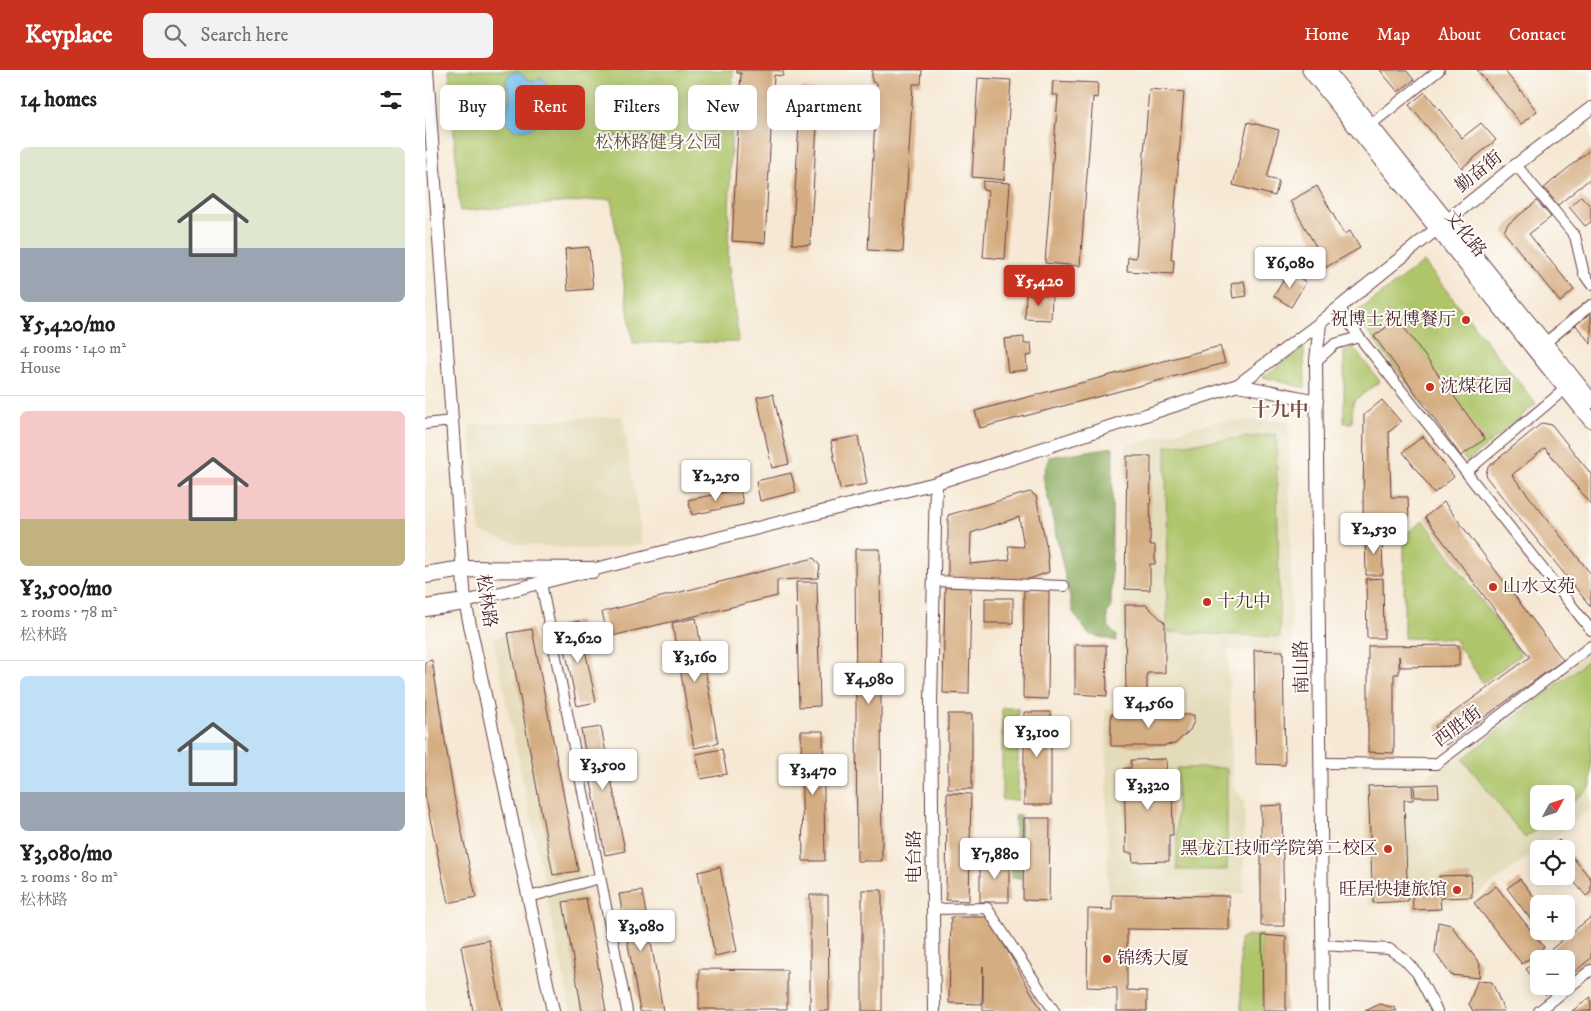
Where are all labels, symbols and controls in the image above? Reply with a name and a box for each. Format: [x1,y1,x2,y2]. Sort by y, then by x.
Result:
search box [143,13,493,58]
text: Keyplace [25,20,113,50]
icon: search [161,21,189,49]
text: Search here [201,24,288,47]
text: Home [1304,24,1349,46]
text: Map [1377,24,1410,46]
text: About [1438,24,1481,46]
text: Contact [1509,24,1566,46]
chip: Buy [440,85,505,130]
chip: Rent [515,85,585,130]
chip: Filters [595,85,678,130]
chip: New [688,85,757,130]
chip: Apartment [767,85,880,130]
icon: filters [377,86,405,114]
text: 14 homes [20,87,97,113]
park label: 松林路健身公园 [595,132,721,154]
street label: 勤奋街 [1451,146,1507,198]
icon: home [168,180,258,270]
street label: 文化路 [1439,206,1491,262]
pin: ¥6,080 [1249,246,1331,289]
text: ¥6,080 [1266,253,1314,273]
pin: ¥5,420 [998,264,1080,307]
text: ¥5,420 [1015,271,1063,291]
place label: 祝博士祝博餐厅 [1330,309,1456,331]
text: ¥5,420/mo [20,312,115,338]
marker: 祝博士祝博餐厅 [1460,314,1472,326]
text: 4 rooms · 140 m² [20,338,126,358]
text: House [20,358,61,378]
place label: 沈煤花园 [1440,376,1512,398]
marker: 沈煤花园 [1424,381,1436,393]
district label: 十九中 [1251,399,1309,422]
icon: home [168,444,258,534]
pin: ¥2,250 [675,460,757,502]
text: ¥2,250 [692,466,740,486]
pin: ¥2,530 [1333,512,1415,555]
text: ¥2,530 [1351,519,1397,539]
street label: 松林路 [471,573,501,629]
text: ¥3,500/mo [20,576,112,602]
place label: 山水文苑 [1503,576,1575,598]
marker: 山水文苑 [1487,581,1499,593]
place label: 十九中 [1217,591,1271,613]
marker: 十九中 [1201,596,1213,608]
text: 2 rooms · 78 m² [20,602,117,622]
pin: ¥2,620 [537,622,619,664]
text: 松林路 [20,625,68,645]
text: ¥2,620 [554,628,602,648]
pin: ¥3,160 [654,640,736,683]
street label: 南山路 [1291,640,1313,694]
text: ¥3,160 [673,647,717,667]
pin: ¥4,980 [828,662,910,705]
text: ¥4,980 [844,669,894,689]
pin: ¥4,560 [1108,686,1190,729]
text: ¥4,560 [1124,693,1174,713]
street label: 西胜街 [1430,702,1486,752]
icon: home [168,709,258,799]
pin: ¥3,100 [996,716,1078,758]
text: ¥3,100 [1015,722,1059,742]
pin: ¥3,500 [562,748,644,791]
pin: ¥3,470 [772,754,854,796]
text: ¥3,500 [580,755,626,775]
text: ¥3,470 [789,760,837,780]
pin: ¥3,320 [1107,768,1189,811]
text: ¥3,320 [1126,775,1170,795]
north arrow [1530,785,1575,830]
map controls [1530,785,1575,995]
street label: 电台路 [904,830,926,884]
pin: ¥7,880 [954,838,1036,880]
place label: 黑龙江技师学院第二校区 [1180,838,1378,860]
button: locate [1530,840,1575,885]
text: ¥3,080/mo [20,841,112,867]
marker: 黑龙江技师学院第二校区 [1382,843,1394,855]
text: ¥7,880 [971,844,1019,864]
text: 2 rooms · 80 m² [20,867,118,887]
place label: 旺居快捷旅馆 [1339,879,1447,901]
marker: 旺居快捷旅馆 [1451,884,1463,896]
text: 松林路 [20,890,68,910]
button: + [1530,895,1575,940]
pin: ¥3,080 [600,910,682,952]
text: ¥3,080 [618,916,664,936]
place label: 锦绣大厦 [1117,948,1189,970]
button: − [1530,950,1575,995]
marker: 锦绣大厦 [1101,953,1113,965]

